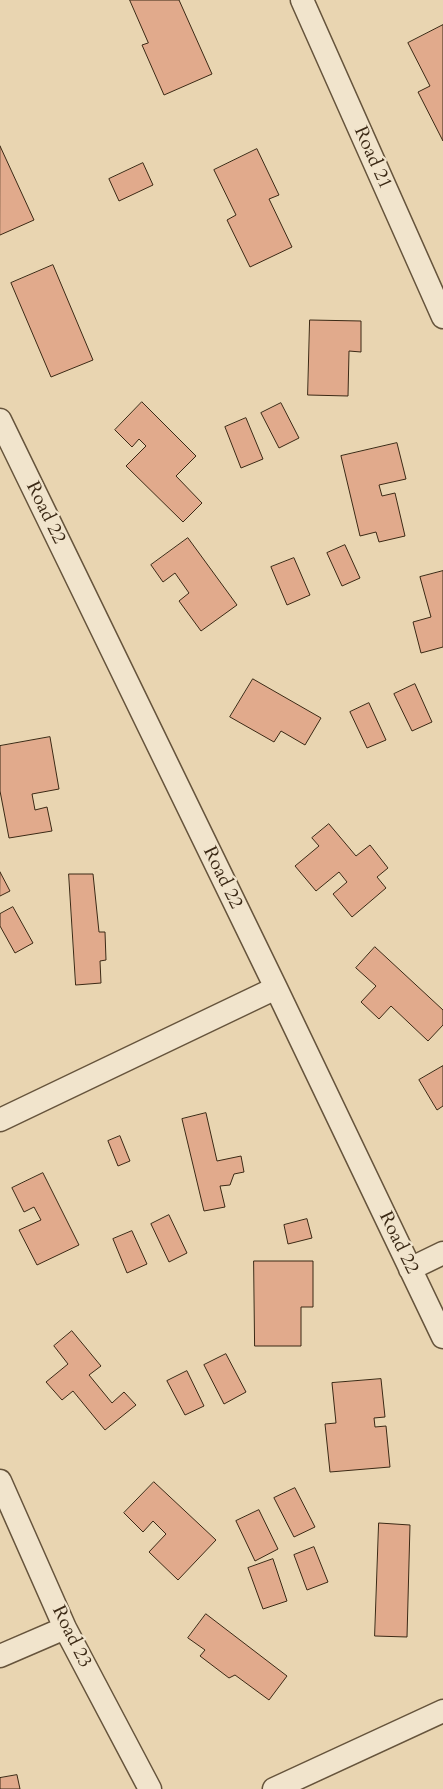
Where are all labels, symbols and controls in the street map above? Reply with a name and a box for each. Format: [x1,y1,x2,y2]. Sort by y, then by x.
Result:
street label: Road 21 [348,123,396,193]
street label: Road 22 [20,478,70,548]
street label: Road 22 [197,843,247,913]
street label: Road 22 [373,1208,423,1278]
street label: Road 23 [46,1602,96,1672]

